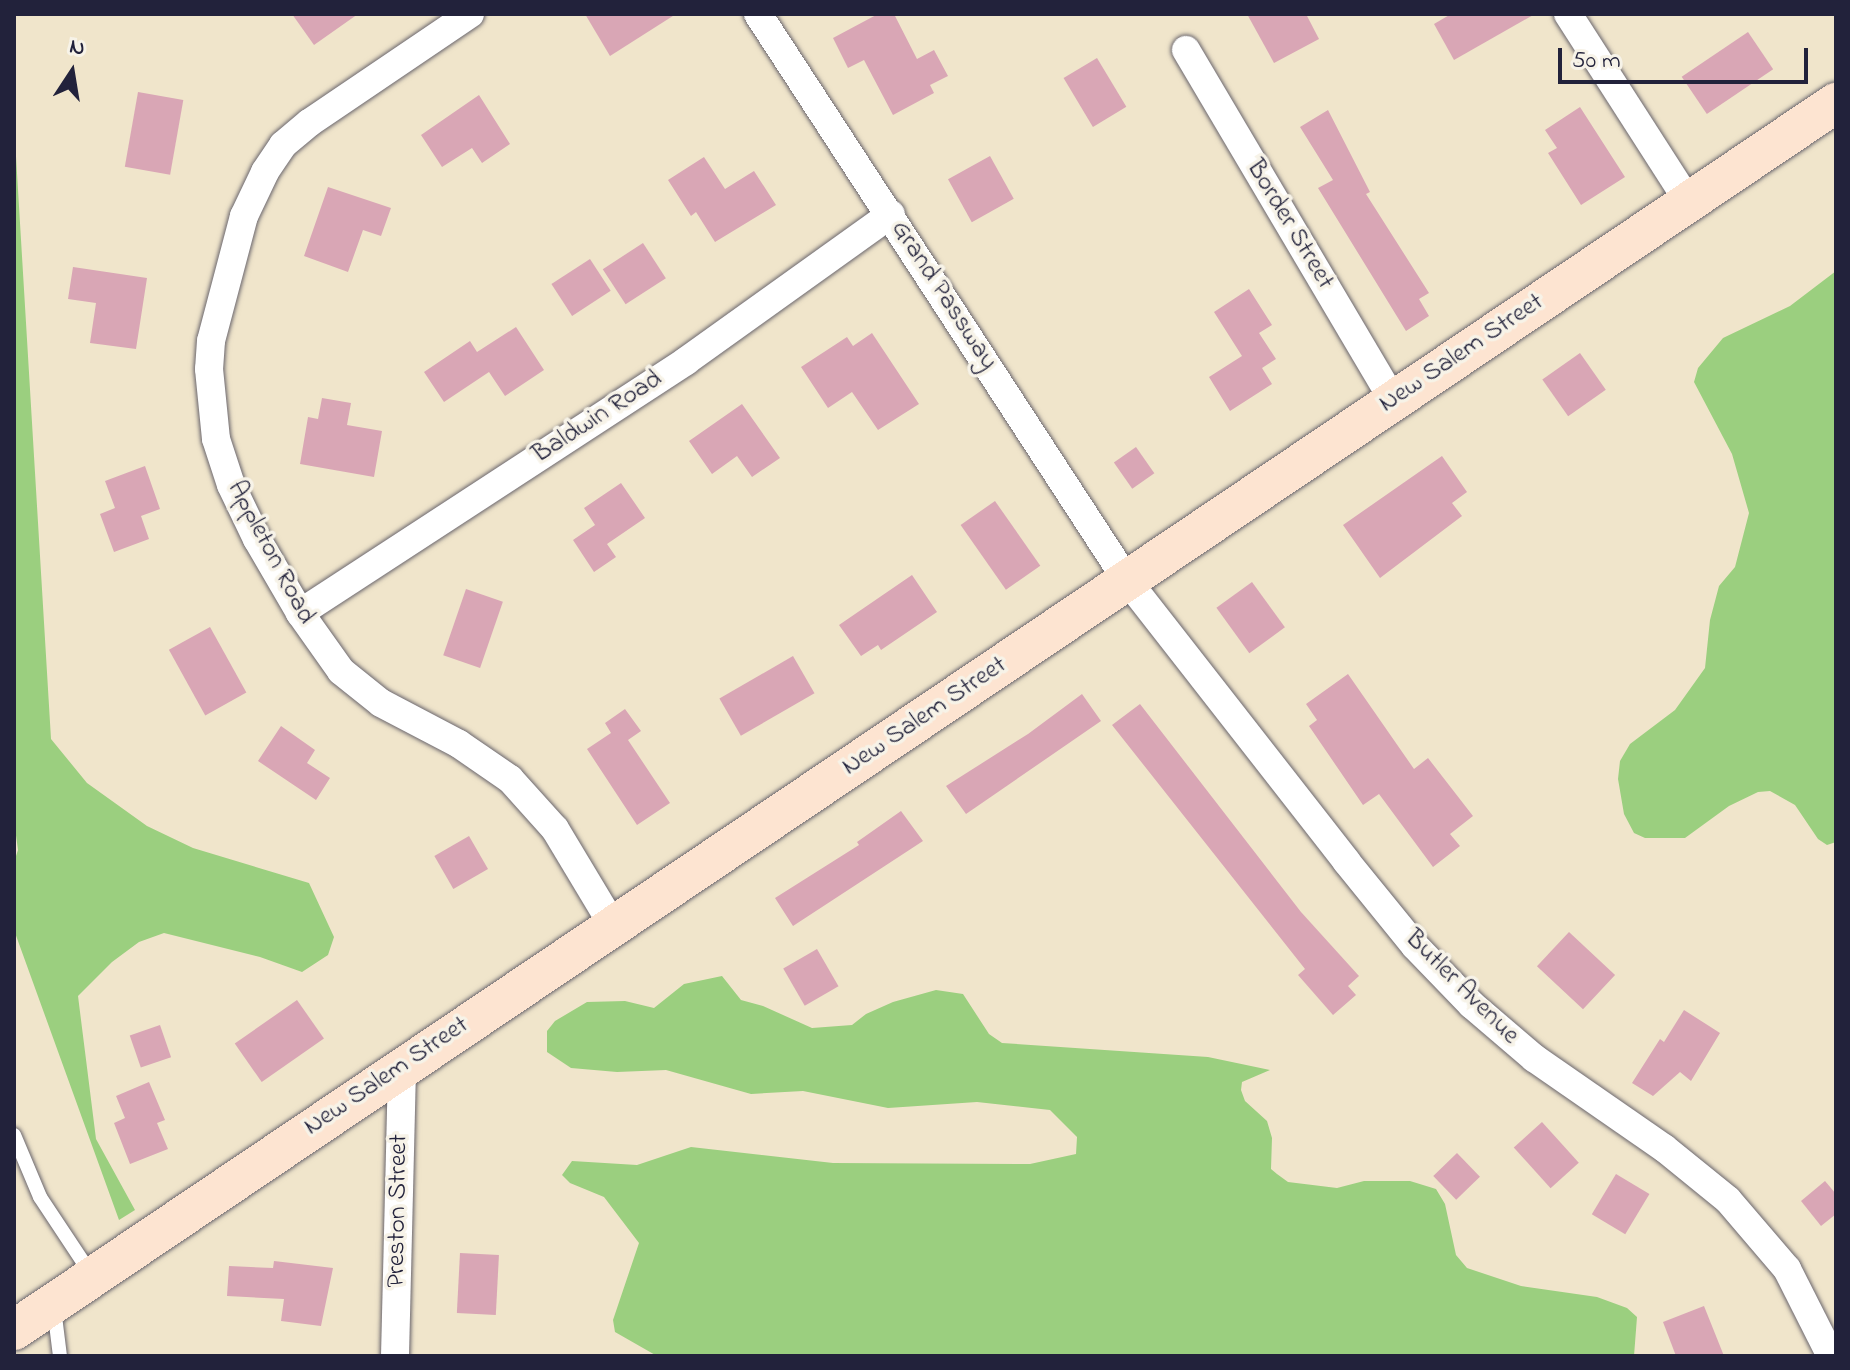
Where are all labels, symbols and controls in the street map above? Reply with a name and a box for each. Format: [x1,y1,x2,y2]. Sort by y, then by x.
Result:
text: N [66,31,88,66]
north arrow [32,32,112,112]
scale bar [1562,32,1812,82]
text: 50 m [1572,44,1621,79]
street label: Border Street [1238,155,1340,295]
street label: Grand Passway [883,215,1003,377]
street label: New Salem Street [1374,287,1550,421]
street label: Baldwin Road [527,365,669,471]
street label: Appleton Road [219,476,321,630]
street label: New Salem Street [837,650,1013,784]
street label: Butler Avenue [1397,924,1525,1052]
street label: New Salem Street [299,1010,475,1144]
street label: Preston Street [382,1134,416,1288]

